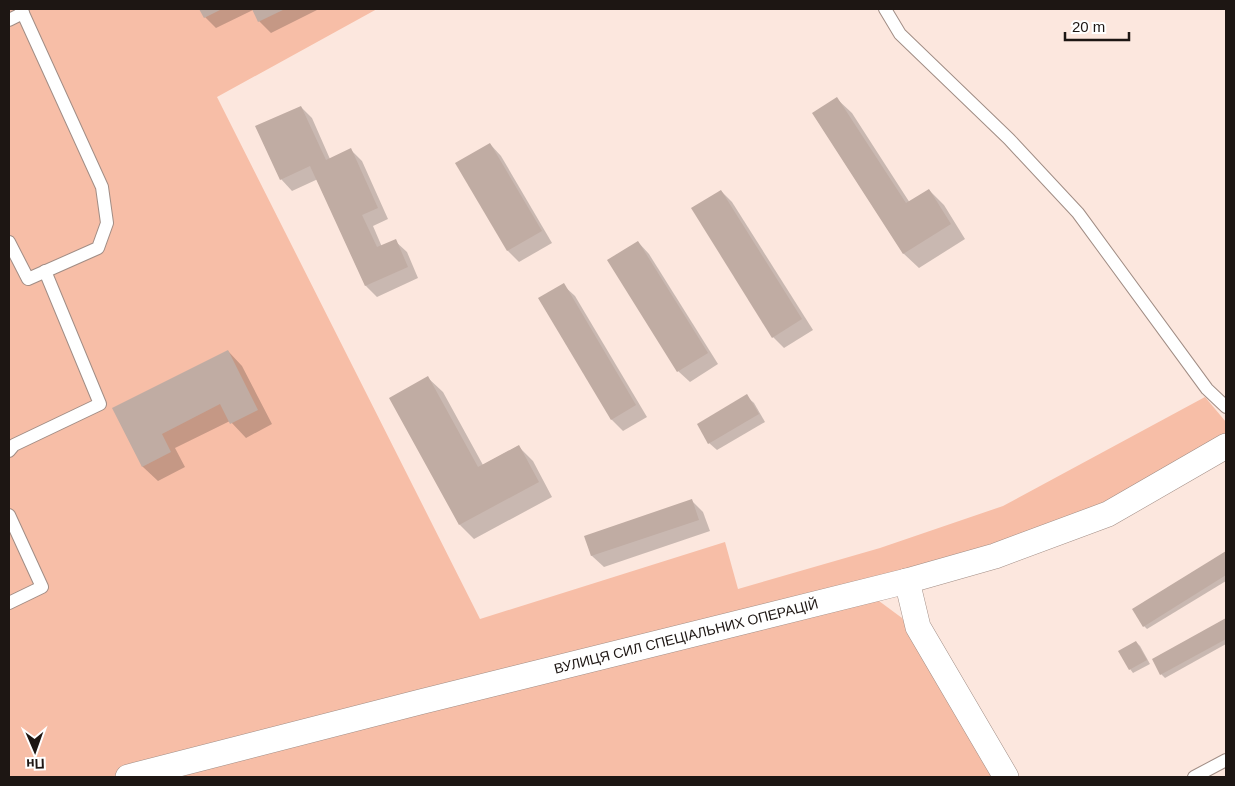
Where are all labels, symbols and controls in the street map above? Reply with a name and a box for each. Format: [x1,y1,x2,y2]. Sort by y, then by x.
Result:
scale bar [1065,10,1129,42]
text: 20 m [1072,18,1105,35]
street label: ВУЛИЦЯ СИЛ СПЕЦІАЛЬНИХ ОПЕРАЦІЙ [552,594,820,677]
north arrow [10,726,60,776]
text: Пн [26,756,45,772]

